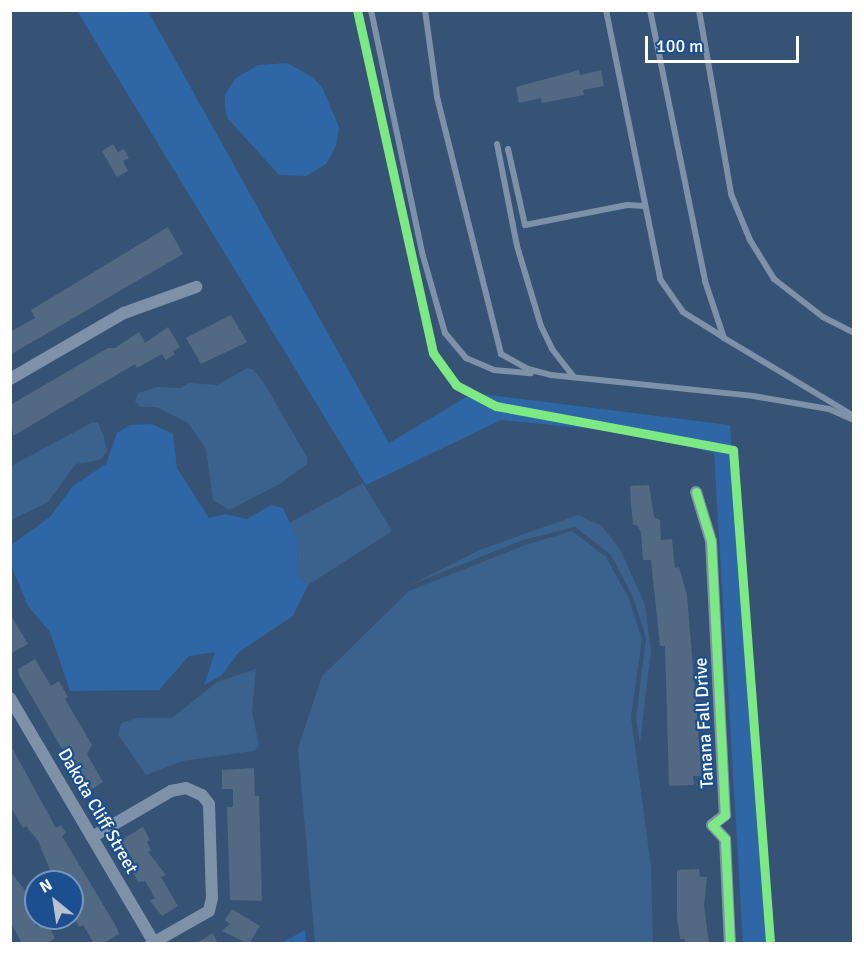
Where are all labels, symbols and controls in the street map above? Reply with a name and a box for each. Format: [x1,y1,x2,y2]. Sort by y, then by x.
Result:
scale bar [648,24,802,62]
text: 100 m [656,35,703,57]
street label: Tanana Fall Drive [690,657,718,789]
street label: Dakota Cliff Street [53,744,143,878]
north arrow [24,870,84,930]
text: N [36,875,56,898]

